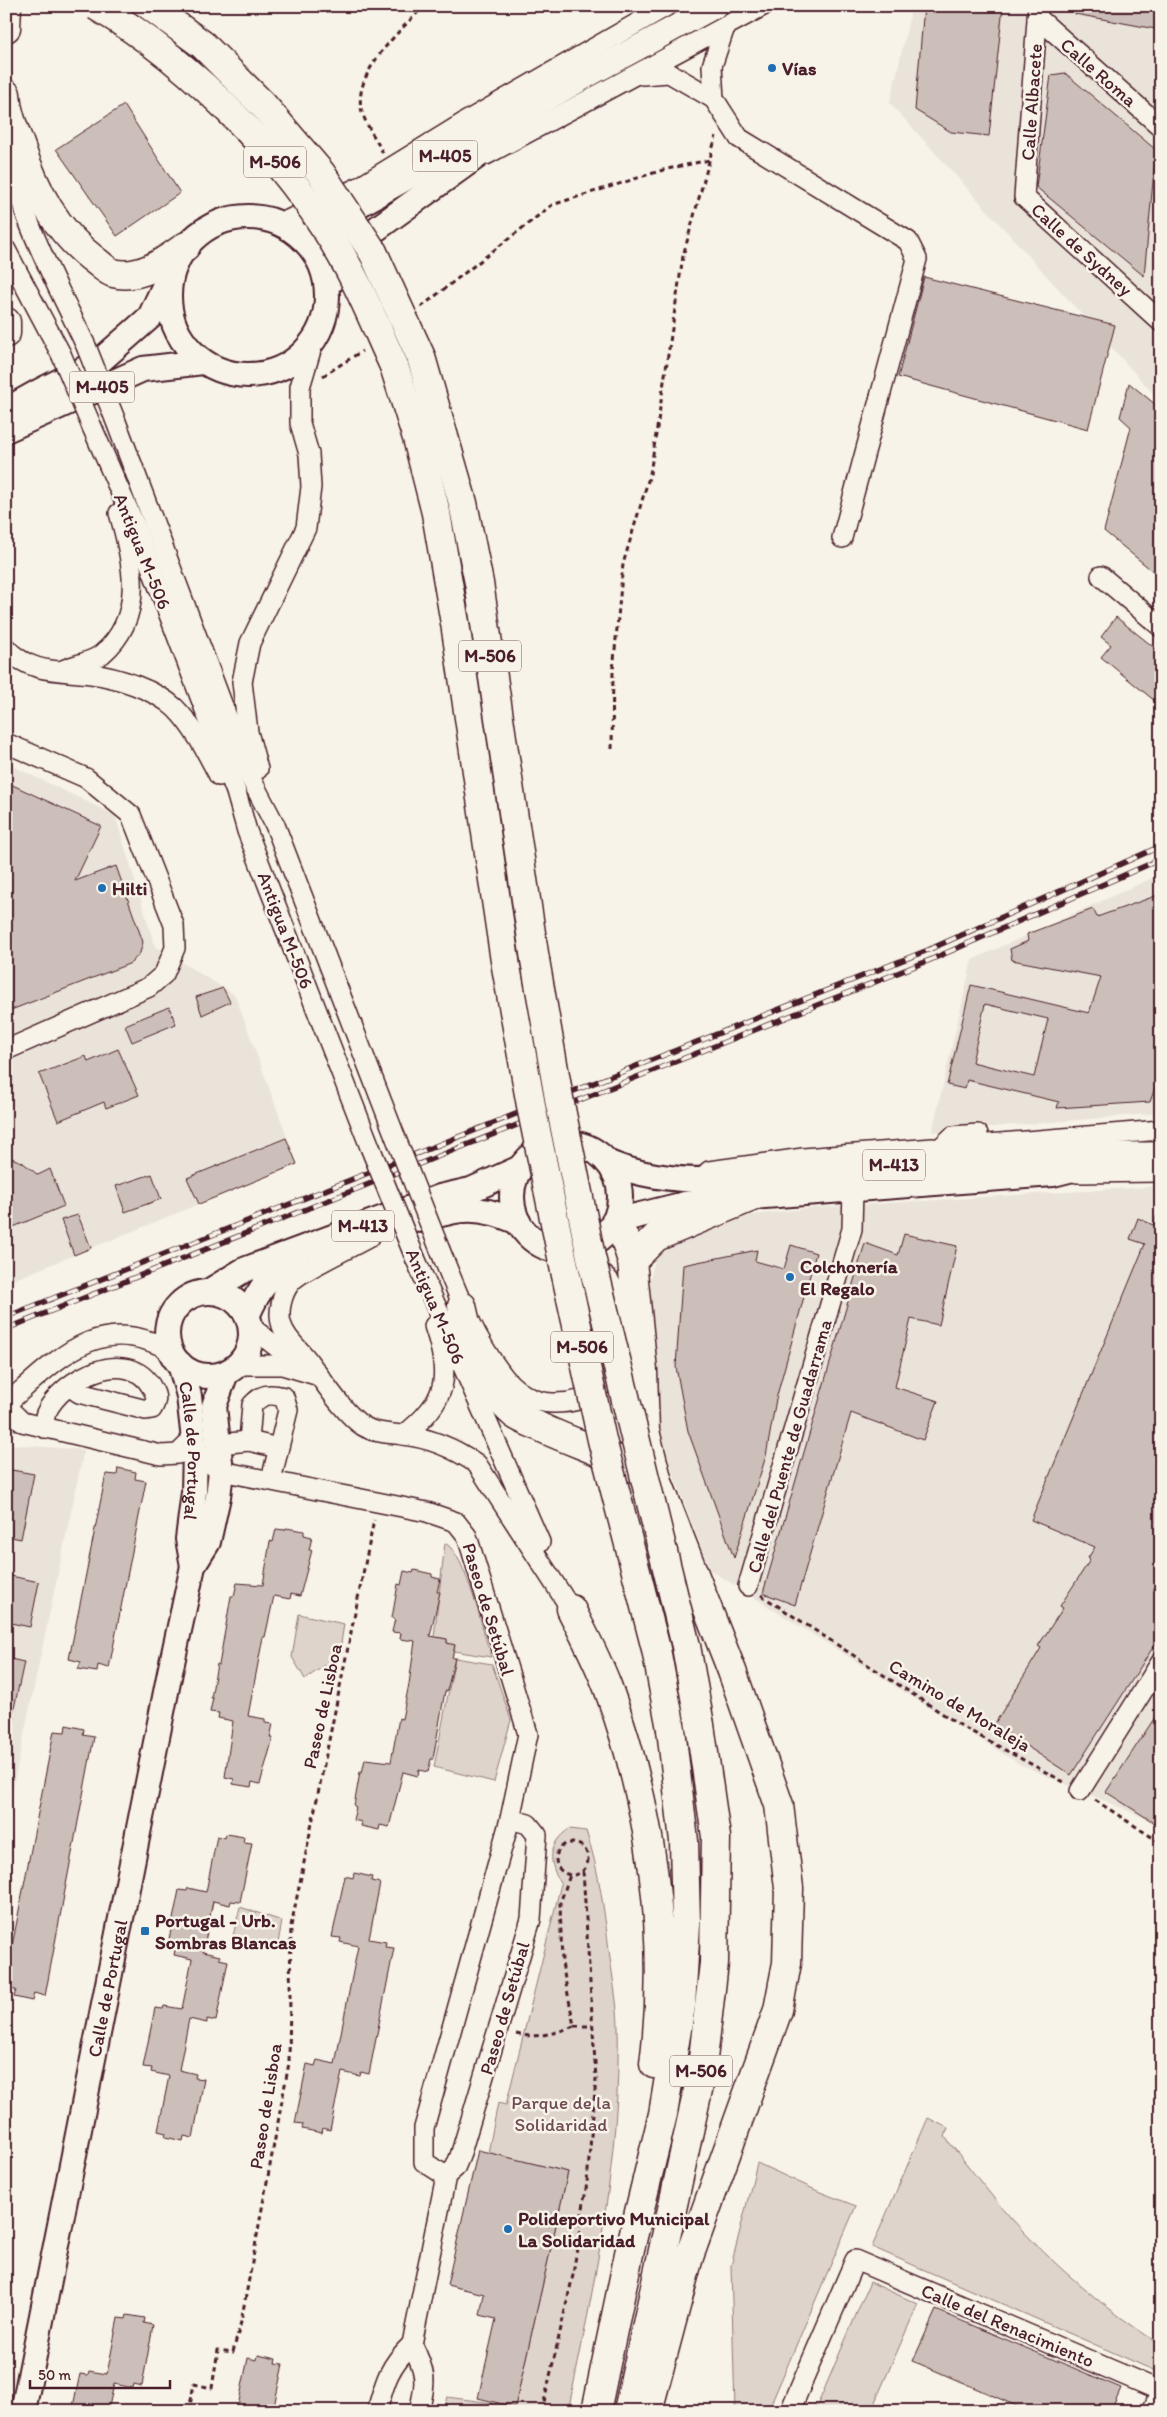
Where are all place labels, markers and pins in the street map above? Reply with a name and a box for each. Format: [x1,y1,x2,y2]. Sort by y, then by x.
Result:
place label: Vías [782,57,817,80]
marker: Vías [766,62,778,74]
place label: Hilti [112,877,147,900]
marker: Hilti [96,882,108,894]
place label: Colchonería El Regalo [800,1255,899,1300]
marker: Colchonería El Regalo [784,1271,796,1283]
place label: Portugal - Urb. Sombras Blancas [155,1909,297,1954]
marker: Portugal - Urb. Sombras Blancas [139,1925,151,1937]
place label: Polideportivo Municipal La Solidaridad [518,2207,710,2252]
marker: Polideportivo Municipal La Solidaridad [502,2223,514,2235]

